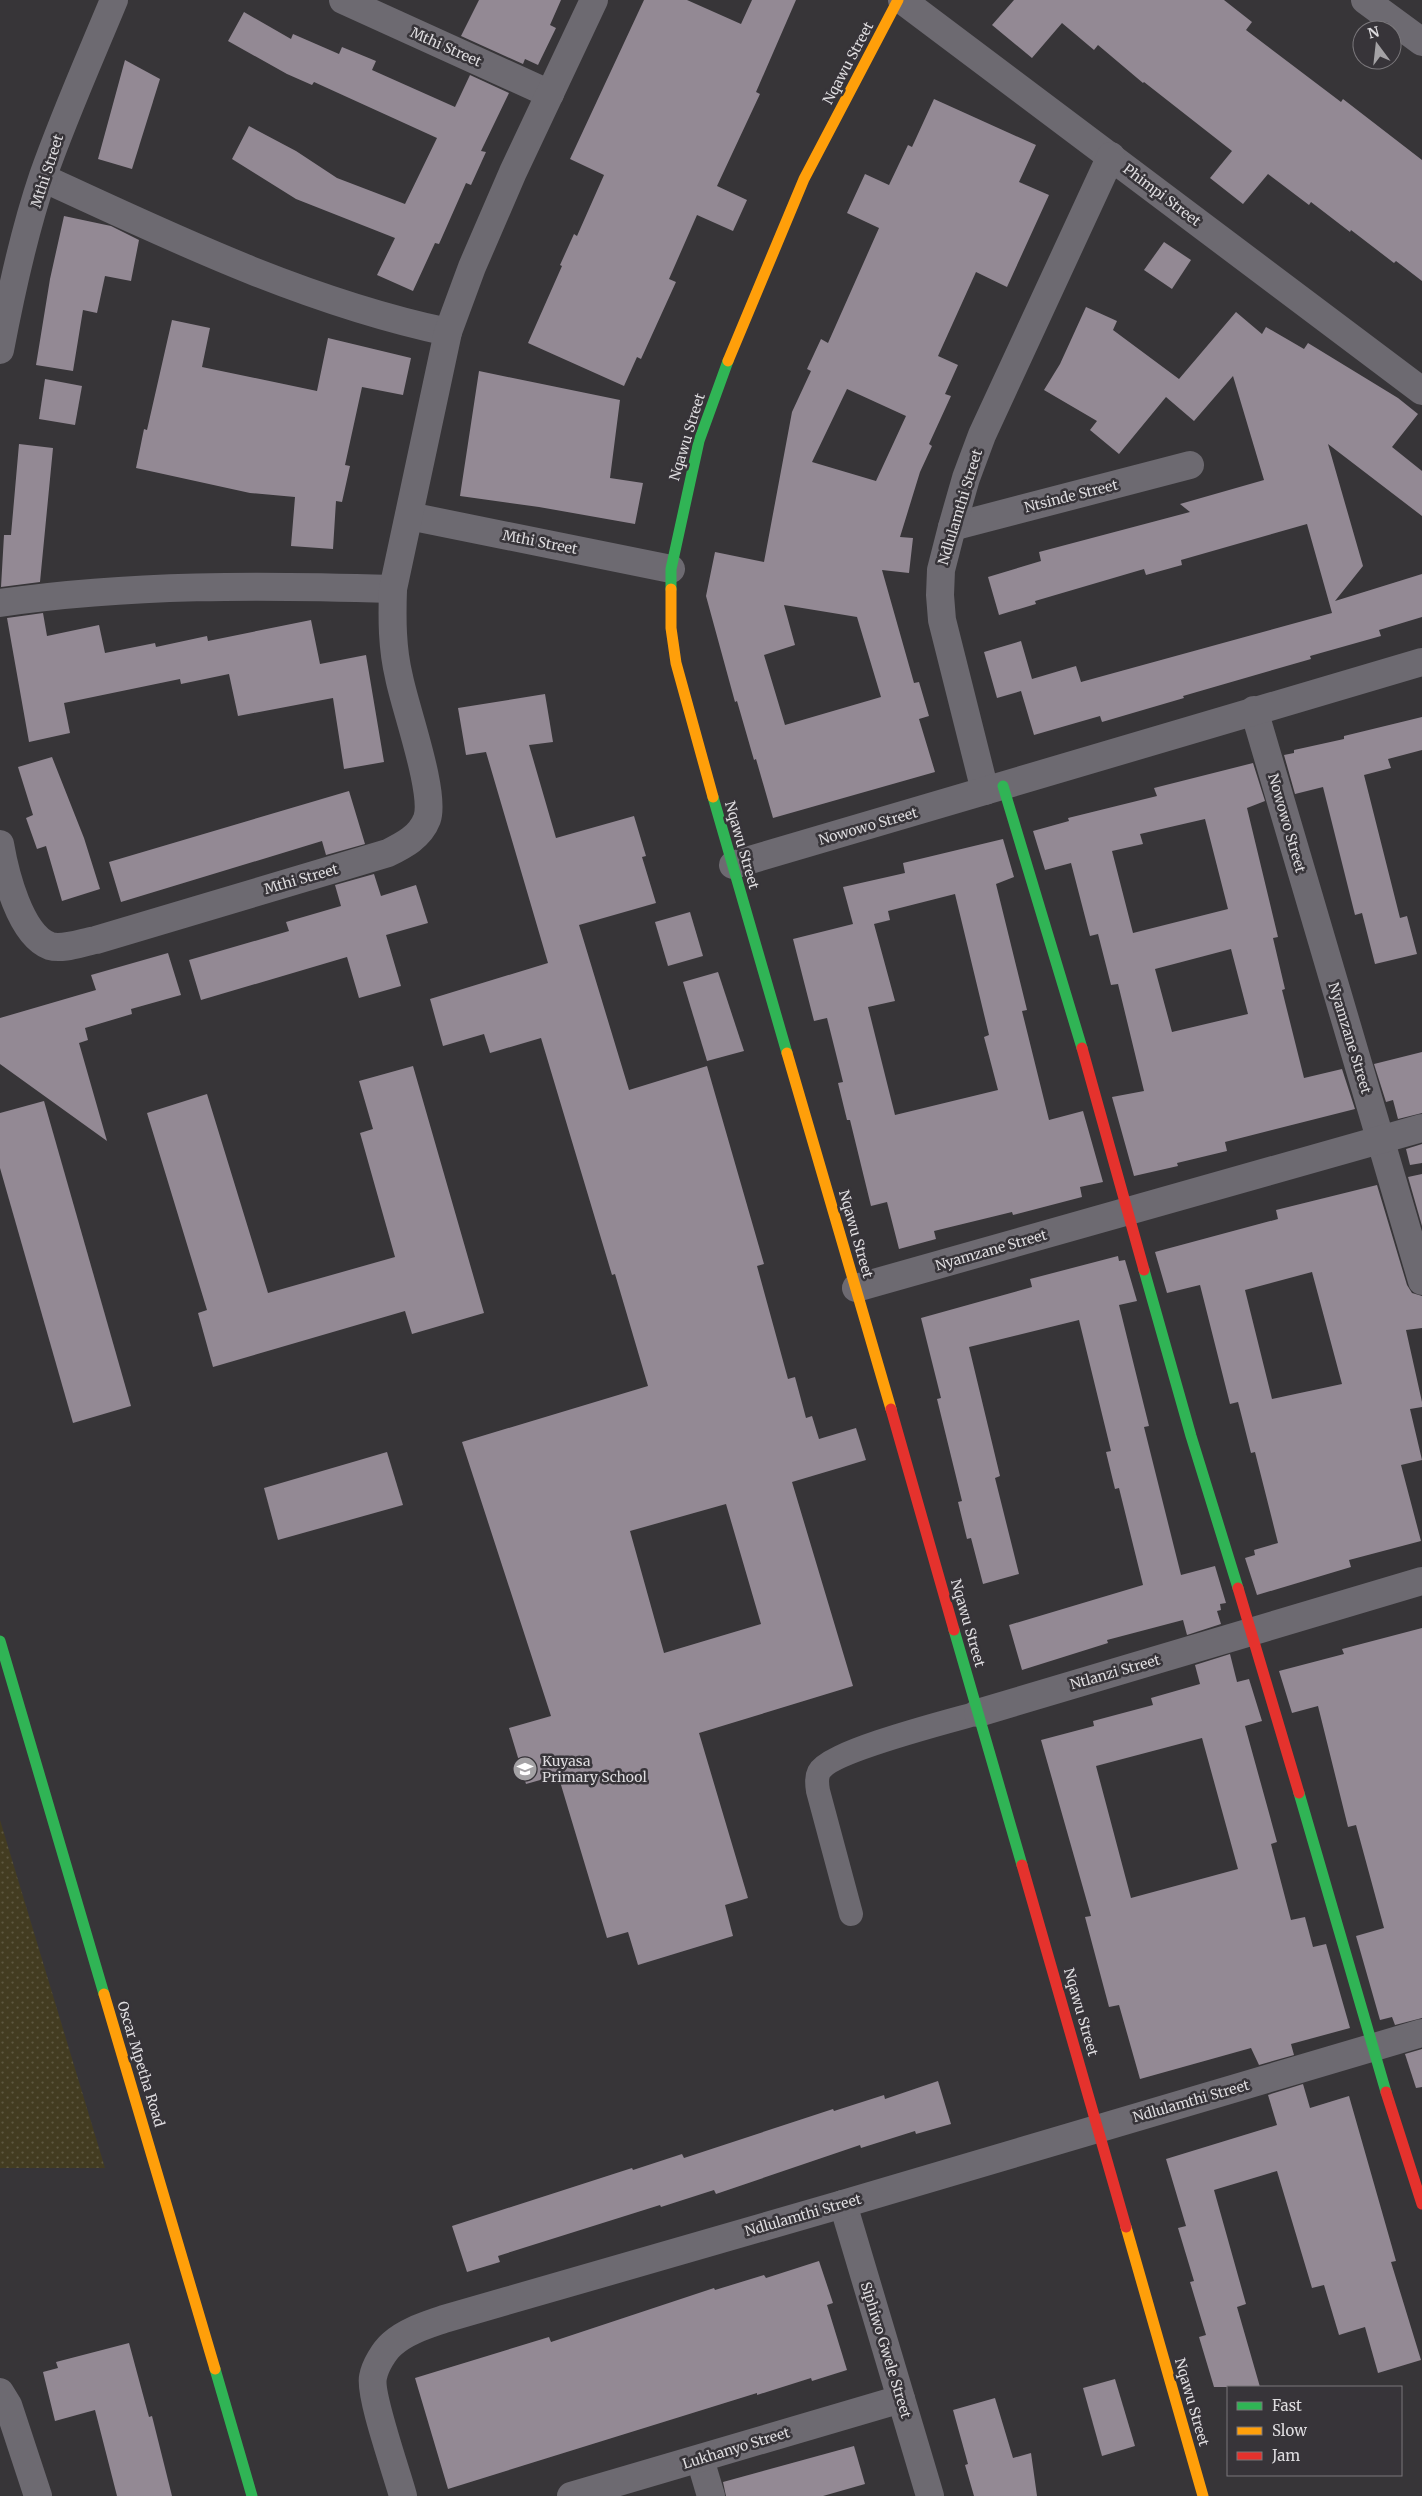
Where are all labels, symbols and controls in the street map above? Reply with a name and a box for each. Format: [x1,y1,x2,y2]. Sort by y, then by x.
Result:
street label: Nqawu Street [819,18,877,107]
north arrow [1352,20,1402,70]
text: N [1366,22,1381,43]
street label: Mthi Street [408,23,485,71]
street label: Mthi Street [27,132,67,210]
street label: Phimpi Street [1120,160,1205,230]
street label: Nqawu Street [665,390,709,483]
street label: Ndlulamthi Street [934,446,986,567]
street label: Ntsinde Street [1022,476,1120,516]
street label: Mthi Street [501,526,580,558]
street label: Nowowo Street [1264,771,1310,875]
street label: Nqawu Street [721,799,763,892]
street label: Nowowo Street [816,803,920,849]
street label: Mthi Street [262,860,341,898]
street label: Nyamzane Street [1325,980,1376,1096]
street label: Nqawu Street [835,1188,877,1281]
street label: Nyamzane Street [933,1225,1049,1275]
street label: Nqawu Street [947,1577,989,1670]
street label: Ntlanzi Street [1068,1650,1163,1693]
place label: Kuyasa Primary School [542,1752,647,1786]
school or university icon: Kuyasa Primary School [512,1756,538,1782]
street label: Nqawu Street [1060,1966,1102,2059]
street label: Oscar Mpetha Road [113,1999,169,2130]
street label: Ndlulamthi Street [1131,2076,1252,2126]
street label: Ndlulamthi Street [743,2190,864,2240]
street label: Siphiwo Gwele Street [857,2280,915,2421]
street label: Nqawu Street [1171,2356,1213,2449]
legend [1227,2386,1402,2476]
text: Fast [1272,2396,1302,2415]
text: Slow [1272,2421,1307,2440]
street label: Lukhanyo Street [680,2423,792,2473]
text: Jam [1271,2446,1300,2465]

